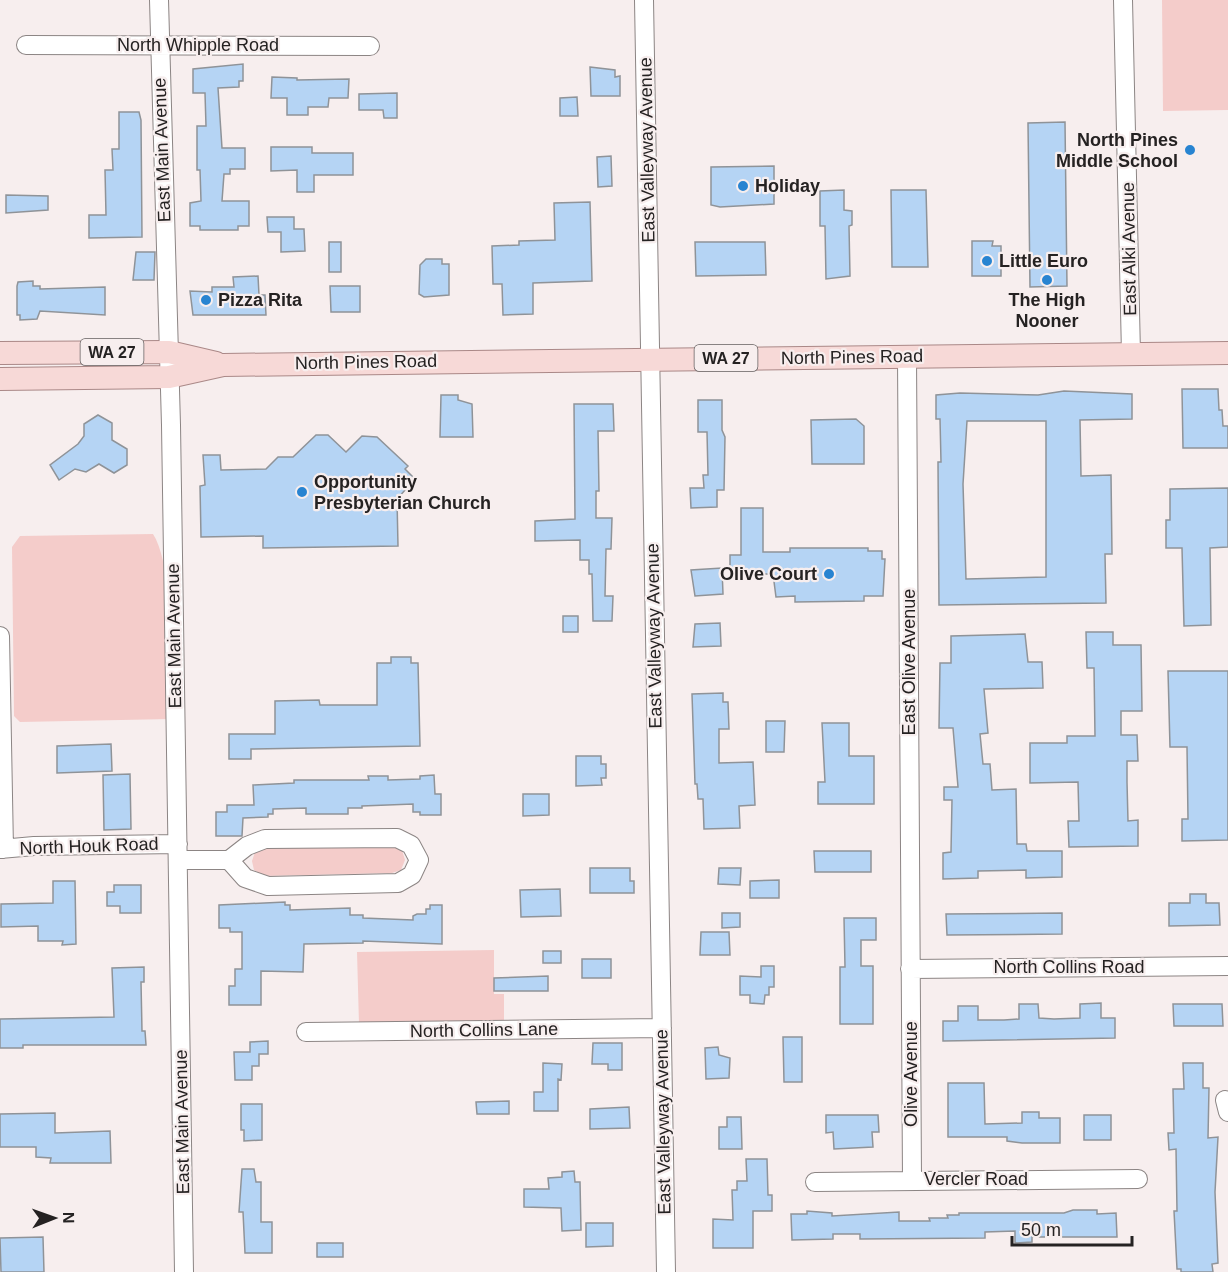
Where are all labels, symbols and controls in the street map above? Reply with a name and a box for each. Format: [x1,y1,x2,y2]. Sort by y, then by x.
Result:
street label: North Whipple Road [117,35,279,55]
street label: East Valleyway Avenue [635,57,659,243]
street label: East Main Avenue [149,77,175,223]
place label: North Pines Middle School [1056,130,1178,171]
marker: North Pines Middle School [1183,143,1197,157]
place label: Holiday [755,176,820,196]
marker: Holiday [736,179,750,193]
street label: East Alki Avenue [1118,182,1140,316]
place label: Little Euro [999,251,1088,271]
marker: Little Euro [980,254,994,268]
marker: The High Nooner [1040,273,1054,287]
place label: Pizza Rita [218,290,303,310]
place label: The High Nooner [1009,290,1086,331]
marker: Pizza Rita [199,293,213,307]
road number: WA 27 [80,339,144,365]
road number: WA 27 [694,345,758,371]
street label: North Pines Road [781,346,923,368]
street label: North Pines Road [295,351,437,373]
place label: Opportunity Presbyterian Church [314,472,491,513]
marker: Opportunity Presbyterian Church [295,485,309,499]
street label: East Valleyway Avenue [642,543,666,729]
street label: East Main Avenue [163,563,185,709]
place label: Olive Court [720,564,817,584]
marker: Olive Court [822,567,836,581]
street label: East Olive Avenue [899,589,919,735]
street label: North Houk Road [19,834,159,858]
street label: North Collins Road [993,957,1145,977]
street label: North Collins Lane [410,1019,558,1041]
street label: Olive Avenue [901,1021,921,1127]
street label: East Valleyway Avenue [651,1029,675,1215]
street label: East Main Avenue [171,1049,193,1195]
street label: Vercler Road [924,1169,1028,1189]
north arrow [24,1188,84,1248]
scale bar [1012,1209,1132,1247]
text: N [60,1212,77,1224]
text: 50 m [1021,1220,1061,1240]

